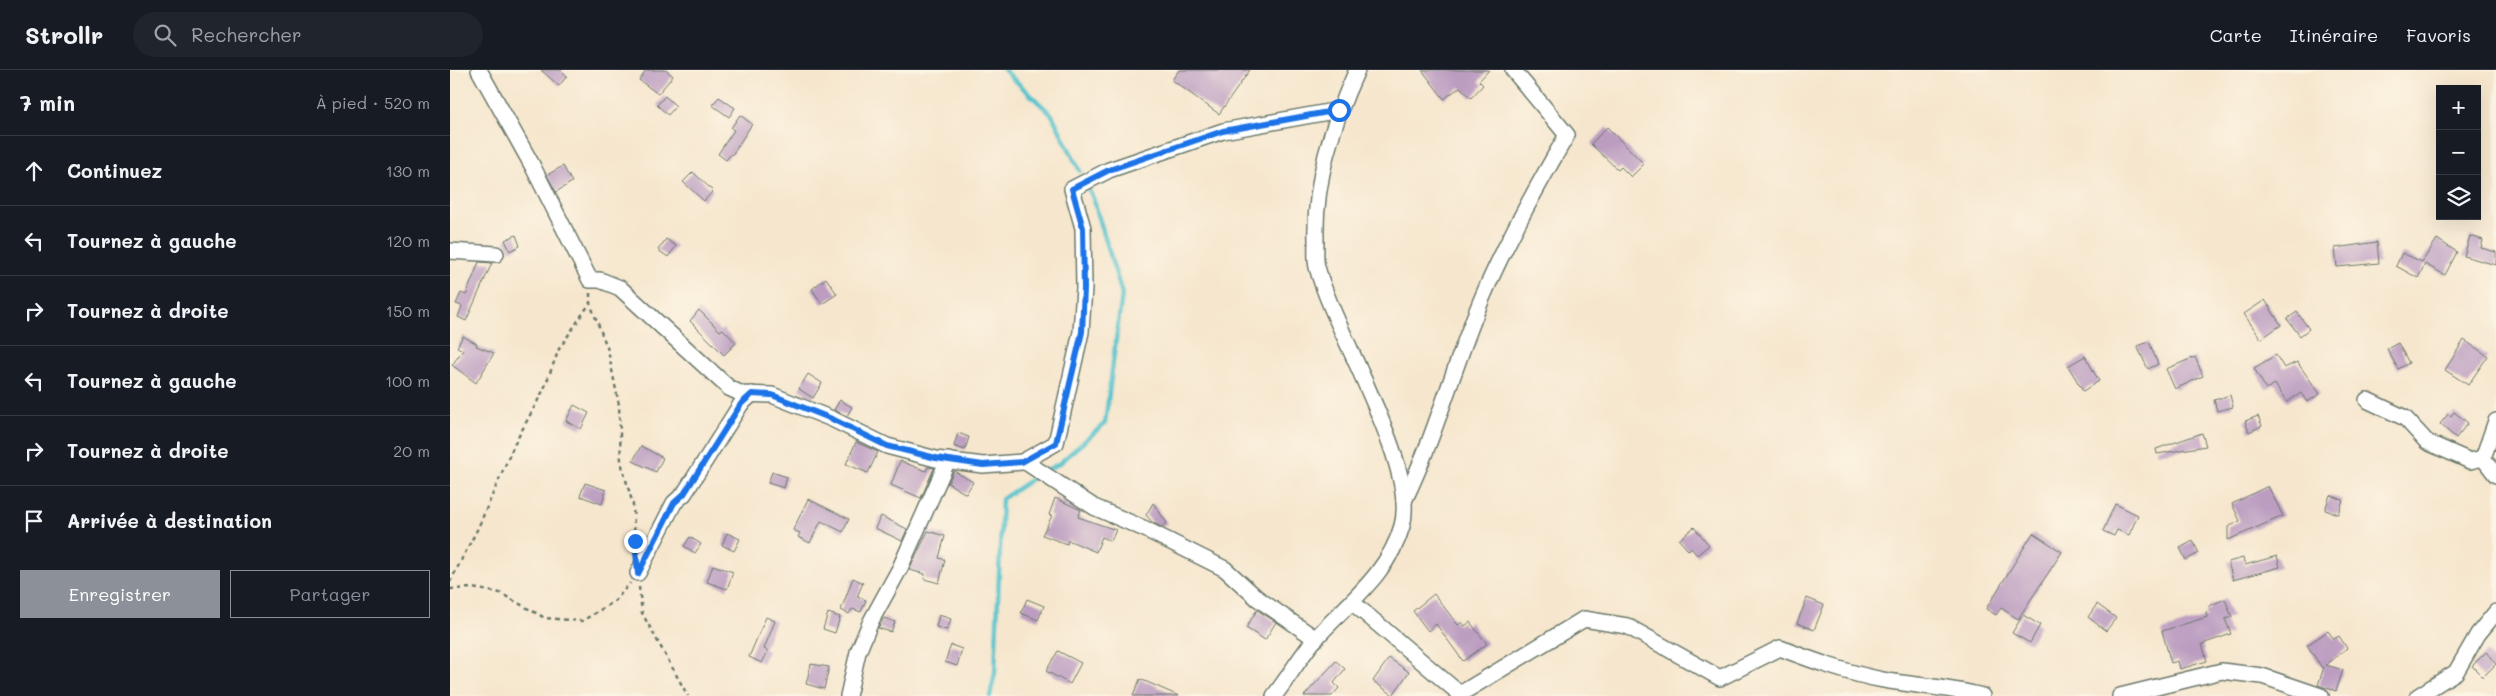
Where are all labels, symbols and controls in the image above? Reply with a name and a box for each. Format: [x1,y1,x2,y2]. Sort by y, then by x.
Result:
search box [133,12,483,57]
text: Strollr [25,19,103,50]
icon: search [151,21,179,49]
text: Rechercher [191,22,302,47]
text: Carte [2210,23,2262,47]
text: Itinéraire [2290,23,2378,47]
text: Favoris [2406,23,2471,47]
map controls [2436,85,2481,220]
button: + [2436,85,2481,130]
text: 7 min [20,89,75,116]
text: À pied · 520 m [316,92,430,113]
route start [1328,99,1351,122]
button: − [2436,130,2481,175]
icon: ahead [20,157,48,185]
text: Continuez [67,158,162,183]
text: 130 m [386,160,430,181]
button: layers [2436,175,2481,220]
icon: left [20,227,48,255]
text: Tournez à gauche [67,228,236,253]
text: 120 m [386,230,430,251]
icon: right [20,297,48,325]
text: Tournez à droite [67,298,229,323]
text: 150 m [386,300,430,321]
icon: left [20,367,48,395]
text: Tournez à gauche [67,368,236,393]
text: 100 m [385,370,430,391]
icon: right [20,437,48,465]
text: Tournez à droite [67,438,229,463]
text: 20 m [393,440,430,461]
icon: arrive [20,507,48,535]
text: Arrivée à destination [67,508,272,533]
route end [624,530,647,553]
button: Enregistrer [20,570,220,618]
button: Partager [230,570,430,618]

